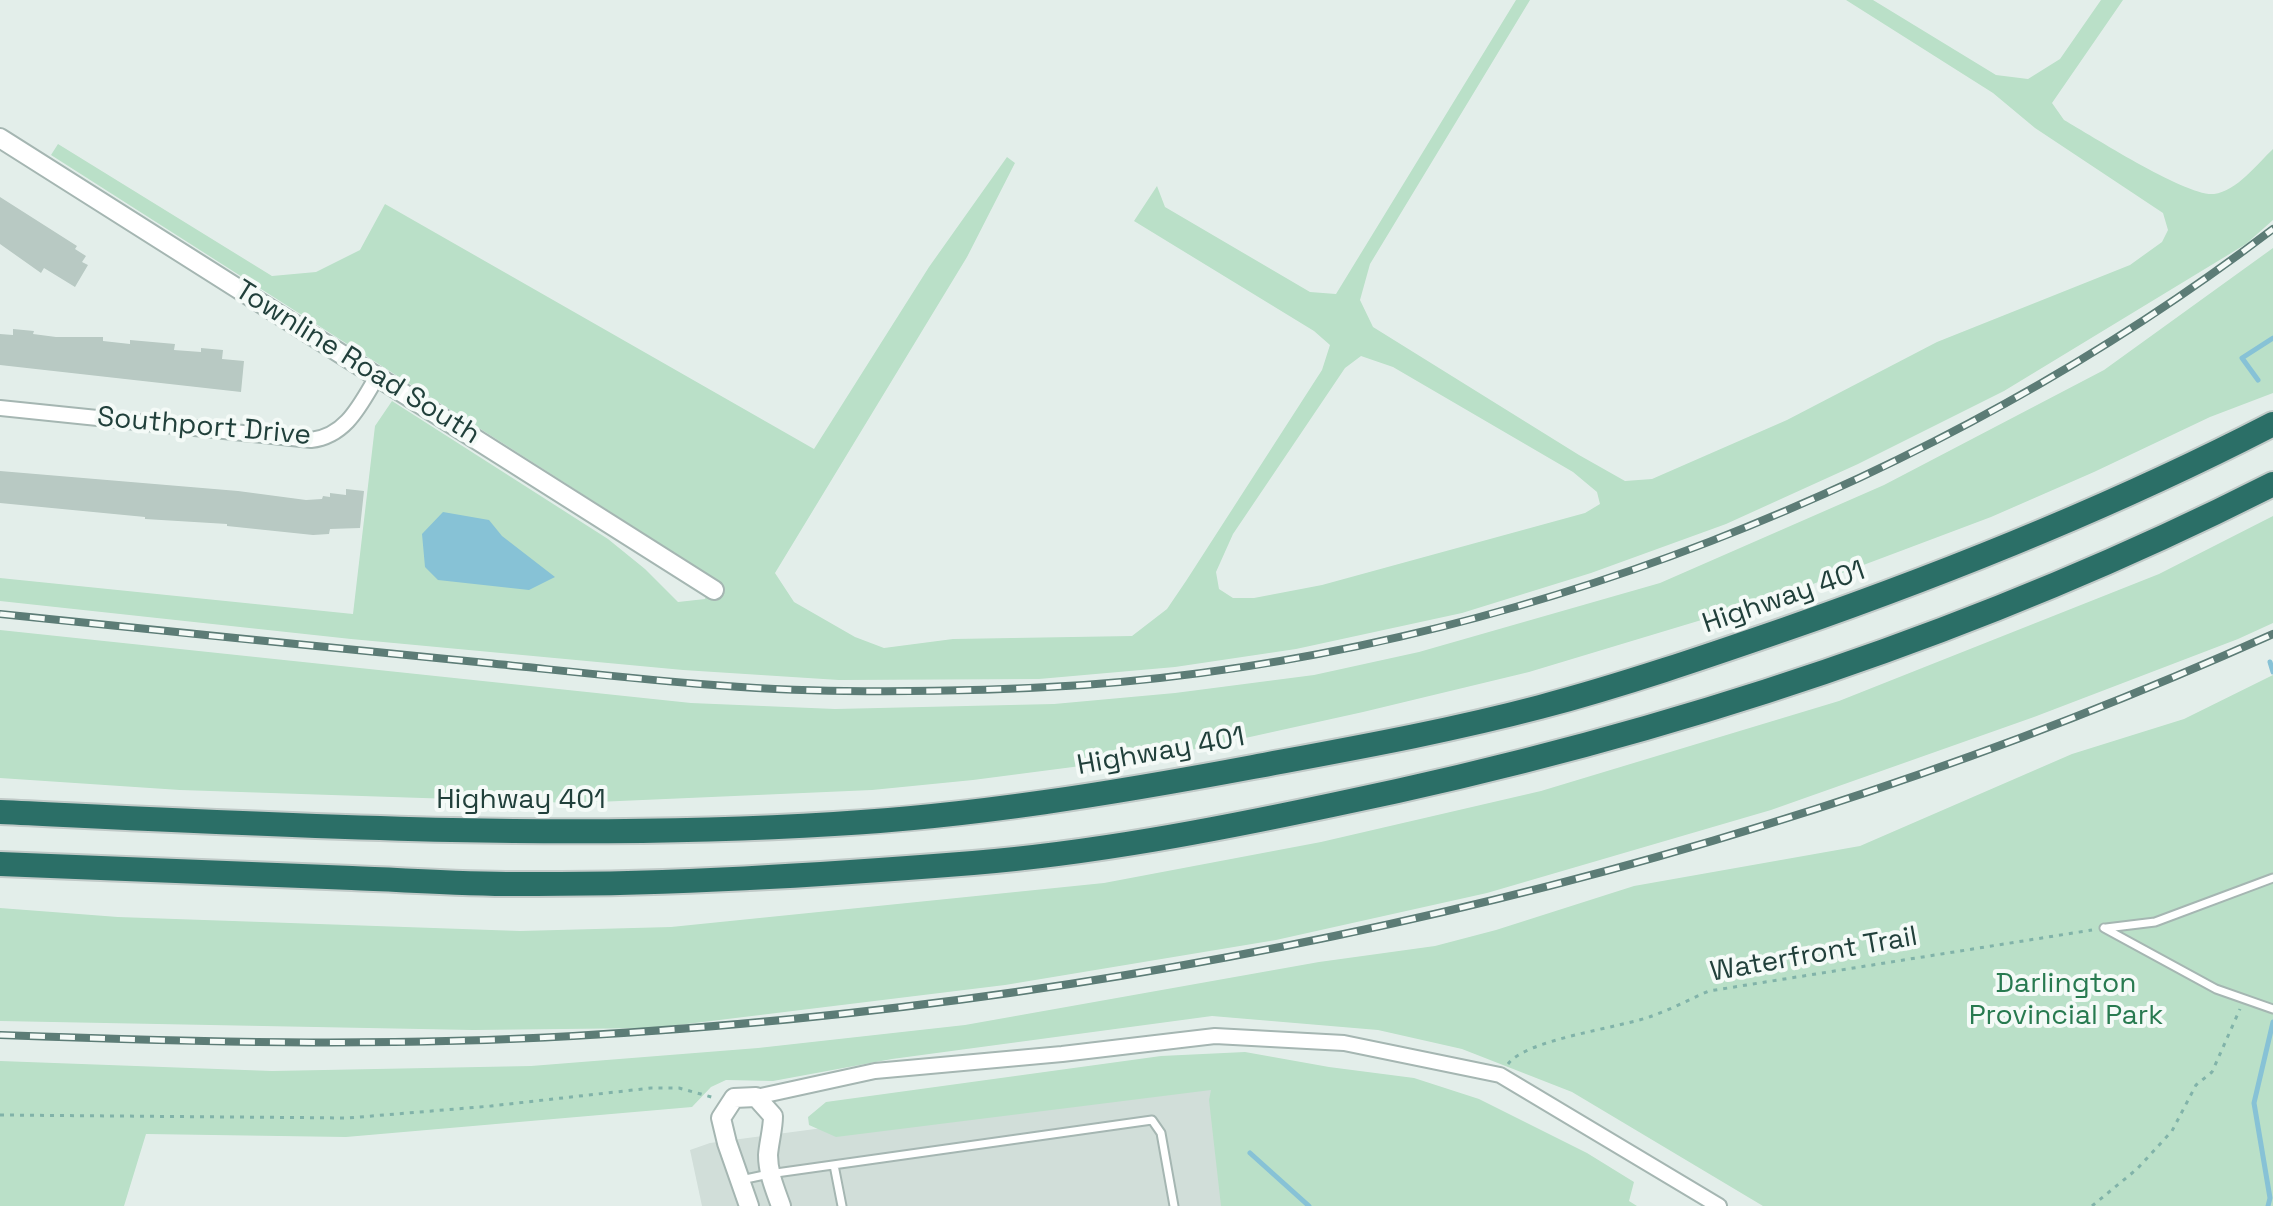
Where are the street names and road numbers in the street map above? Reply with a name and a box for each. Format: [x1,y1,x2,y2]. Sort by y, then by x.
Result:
street label: Townline Road South [228,274,486,452]
street label: Southport Drive [96,401,312,453]
street label: Highway 401 [1698,554,1870,642]
street label: Highway 401 [1075,721,1247,783]
street label: Highway 401 [436,783,606,817]
street label: Waterfront Trail [1708,920,1920,990]

